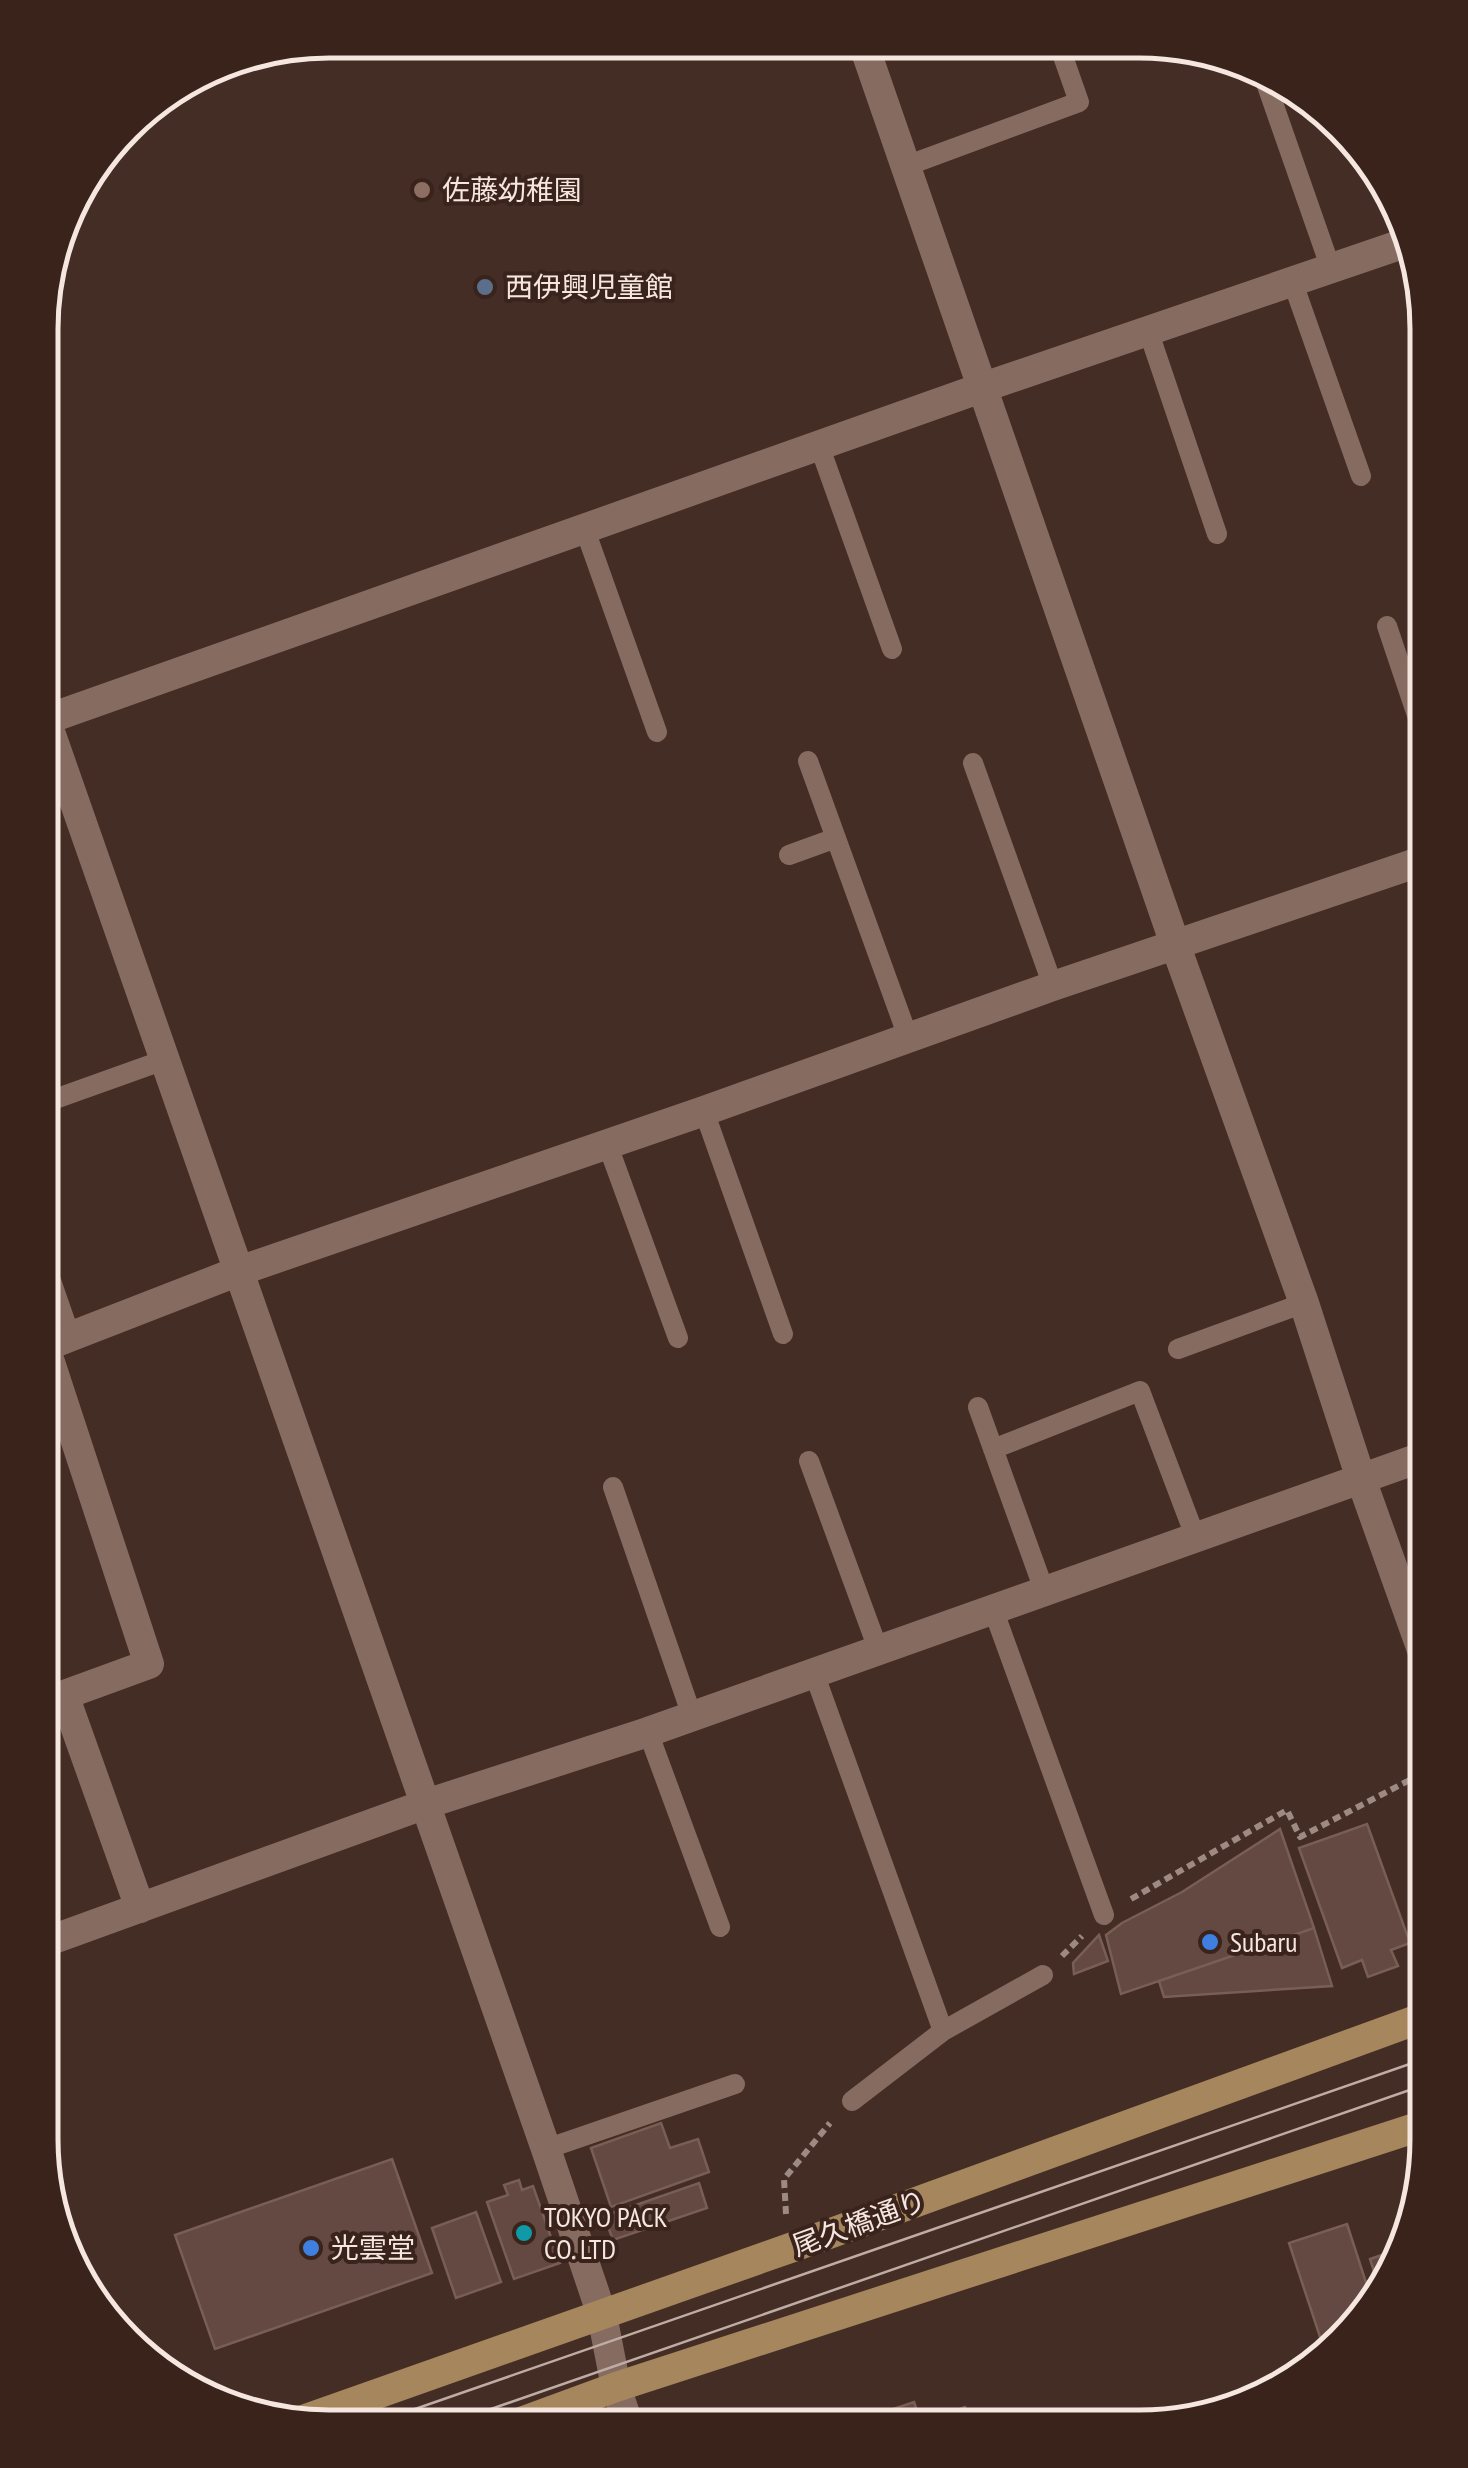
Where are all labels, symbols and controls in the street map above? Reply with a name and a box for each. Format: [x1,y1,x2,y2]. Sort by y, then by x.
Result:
place label: 佐藤幼稚園 [442,171,582,208]
marker: 佐藤幼稚園 [411,179,433,201]
place label: 西伊興児童館 [505,268,673,305]
marker: 西伊興児童館 [474,276,496,298]
place label: Subaru [1230,1923,1297,1960]
marker: Subaru [1199,1931,1221,1953]
street label: 尾久橋通り [787,2181,931,2264]
place label: TOKYO PACK CO. LTD [544,2198,668,2267]
marker: TOKYO PACK CO. LTD [513,2222,535,2244]
place label: 光雲堂 [331,2229,415,2266]
marker: 光雲堂 [300,2237,322,2259]

